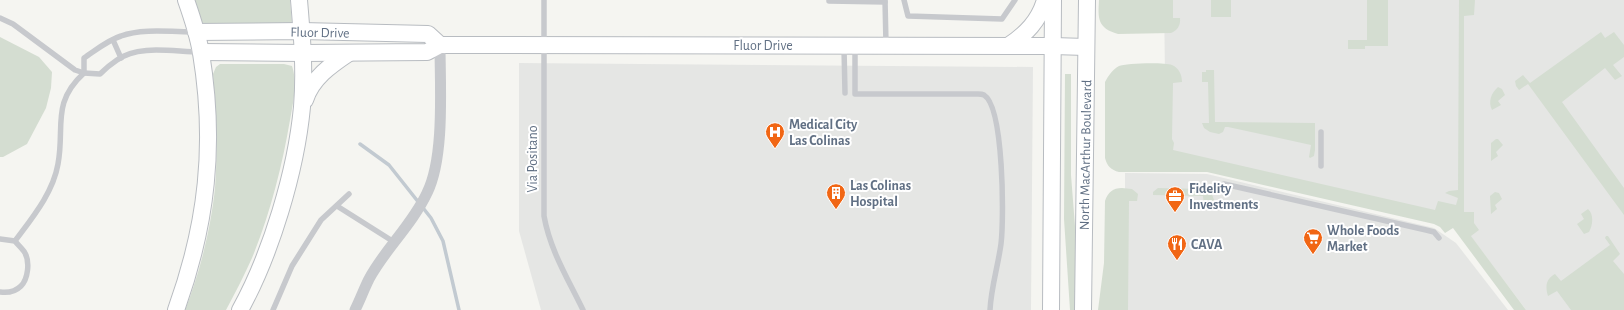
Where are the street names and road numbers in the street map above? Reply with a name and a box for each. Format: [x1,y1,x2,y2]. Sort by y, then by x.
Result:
street label: Fluor Drive [290,25,350,41]
street label: Fluor Drive [733,39,793,53]
street label: North MacArthur Boulevard [1078,80,1094,230]
street label: Via Positano [526,125,540,193]

